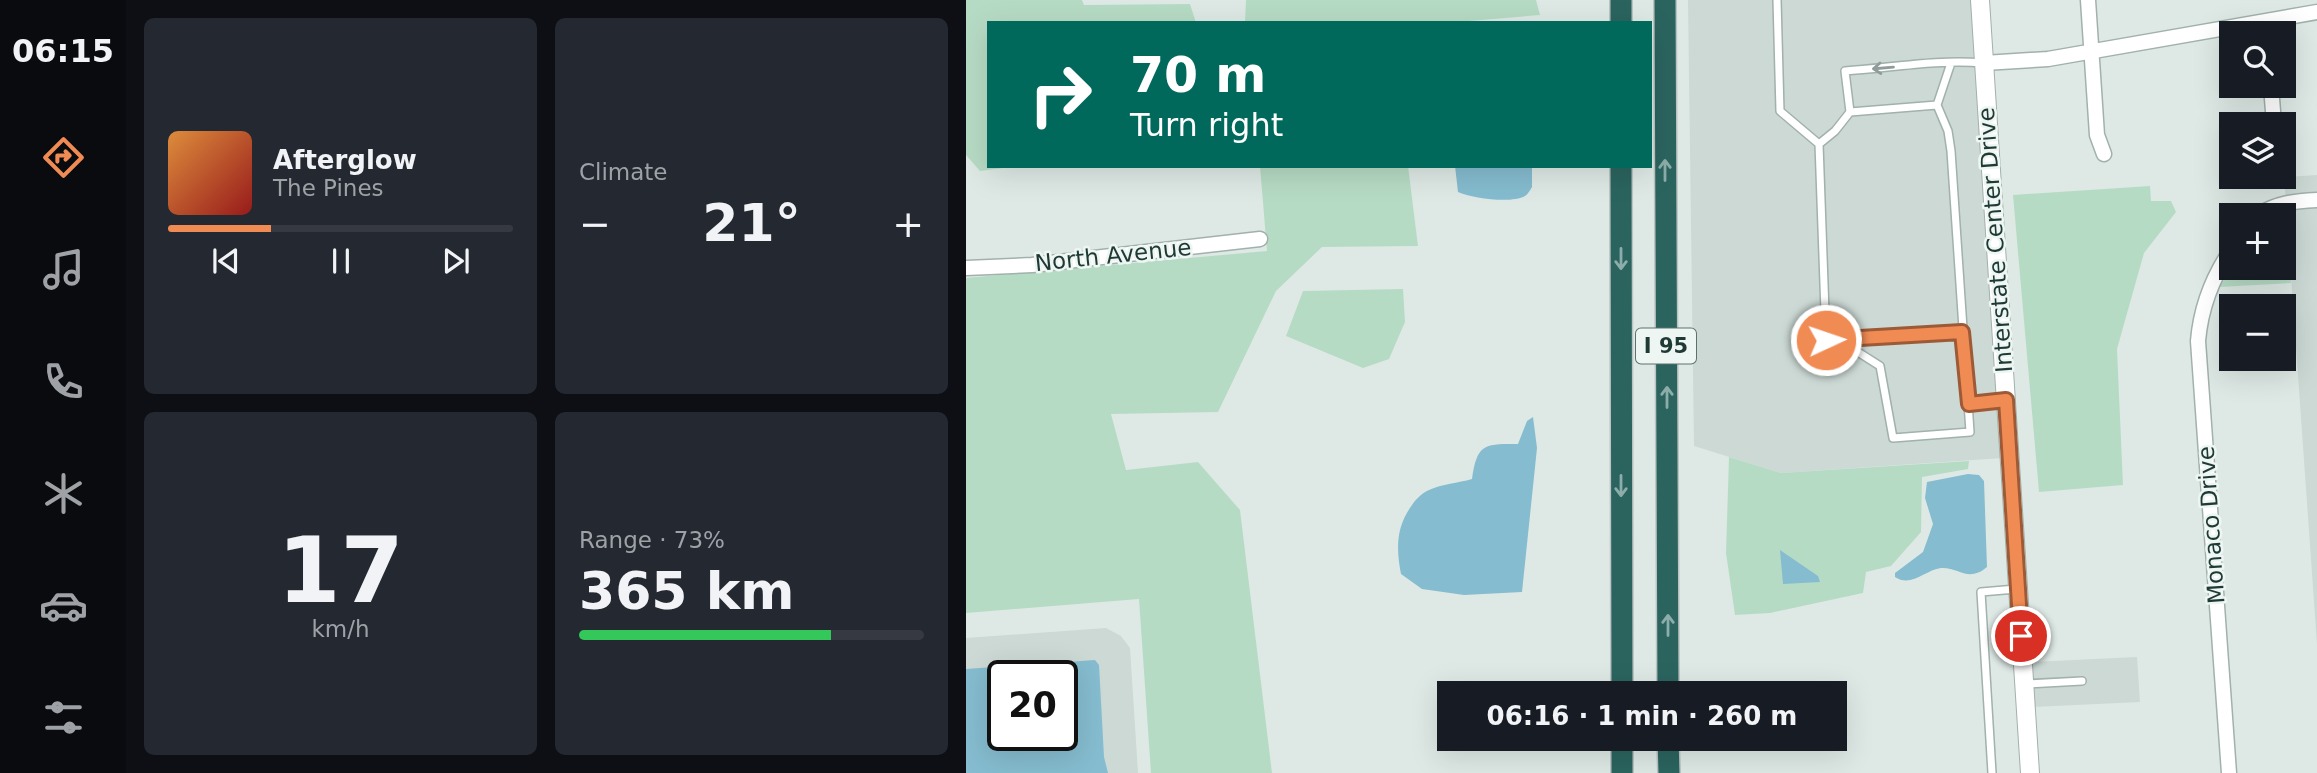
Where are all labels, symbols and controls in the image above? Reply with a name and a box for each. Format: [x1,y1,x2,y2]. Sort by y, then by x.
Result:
map controls [2219,21,2296,371]
button: search [2219,21,2296,98]
text: 06:15 [12,32,114,70]
text: 70 m [1130,47,1266,104]
icon: right [1015,49,1106,140]
one-way arrow [1872,62,1895,75]
text: Turn right [1130,106,1283,144]
street label: Interstate Center Drive [1973,107,2017,373]
button: layers [2219,112,2296,189]
icon: directions [39,133,88,182]
text: Afterglow [273,145,417,175]
text: Climate [579,159,668,185]
one-way arrow [1659,159,1672,182]
text: The Pines [273,175,384,201]
text: 21° [702,193,801,253]
text: − [579,202,611,246]
text: + [892,202,924,246]
button: + [2219,203,2296,280]
street label: North Avenue [1034,234,1192,276]
icon: previous [207,242,245,280]
icon: pause [322,242,360,280]
icon: next [437,242,475,280]
icon: music [39,245,88,294]
one-way arrow [1614,247,1628,270]
button: − [2219,294,2296,371]
position arrow [1789,303,1863,377]
road number: I 95 [1636,328,1696,364]
icon: phone [39,357,88,406]
one-way arrow [1660,386,1674,409]
street label: Monaco Drive [2193,445,2229,605]
icon: climate [39,469,88,518]
one-way arrow [1614,475,1628,498]
text: 17 [277,518,404,623]
text: Range · 73% [579,527,725,553]
text: 365 km [579,561,794,621]
icon: car [39,581,88,630]
pin [1991,606,2051,666]
one-way arrow [1661,614,1675,637]
text: km/h [311,616,370,642]
icon: arrive [2002,617,2040,655]
speed limit sign: 20 [987,660,1078,751]
icon: filters [39,693,88,742]
text: 06:16 · 1 min · 260 m [1487,701,1797,731]

